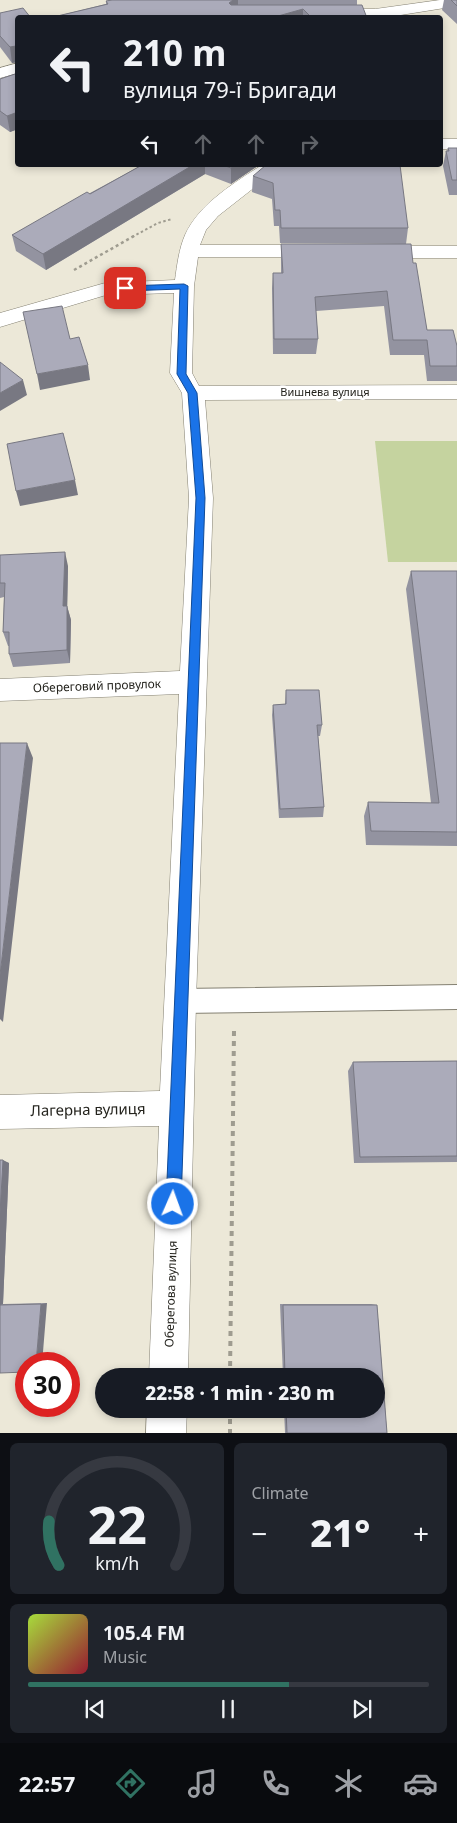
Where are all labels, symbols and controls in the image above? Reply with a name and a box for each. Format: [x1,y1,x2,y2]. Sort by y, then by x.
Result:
text: 210 m [123,29,226,76]
icon: left [40,35,105,100]
text: вулиця 79-ї Бригади [123,74,337,104]
icon: left [136,130,164,158]
icon: ahead [189,130,217,158]
icon: ahead [242,130,270,158]
icon: right [295,130,323,158]
pin [104,267,146,309]
icon: arrive [111,274,139,302]
street label: Вишнева вулиця [280,384,370,399]
street label: Обереговий провулок [33,675,162,696]
street label: Лагерна вулиця [30,1098,146,1120]
position arrow [146,1177,198,1229]
street label: Оберегова вулиця [160,1240,181,1348]
speed limit sign: 30 [15,1352,80,1417]
text: 22:58 · 1 min · 230 m [145,1380,335,1406]
text: Climate [252,1482,309,1504]
text: 22 [87,1488,147,1559]
text: 21° [310,1506,370,1558]
text: − [252,1514,268,1552]
text: + [413,1514,429,1552]
text: km/h [95,1551,139,1575]
text: 105.4 FM [103,1620,185,1646]
text: Music [103,1646,147,1668]
icon: previous [81,1695,109,1723]
icon: pause [214,1695,242,1723]
icon: next [348,1695,376,1723]
icon: directions [113,1766,148,1801]
icon: music [185,1766,220,1801]
icon: phone [258,1766,293,1801]
icon: climate [331,1766,366,1801]
icon: car [403,1766,438,1801]
text: 22:57 [19,1768,75,1798]

